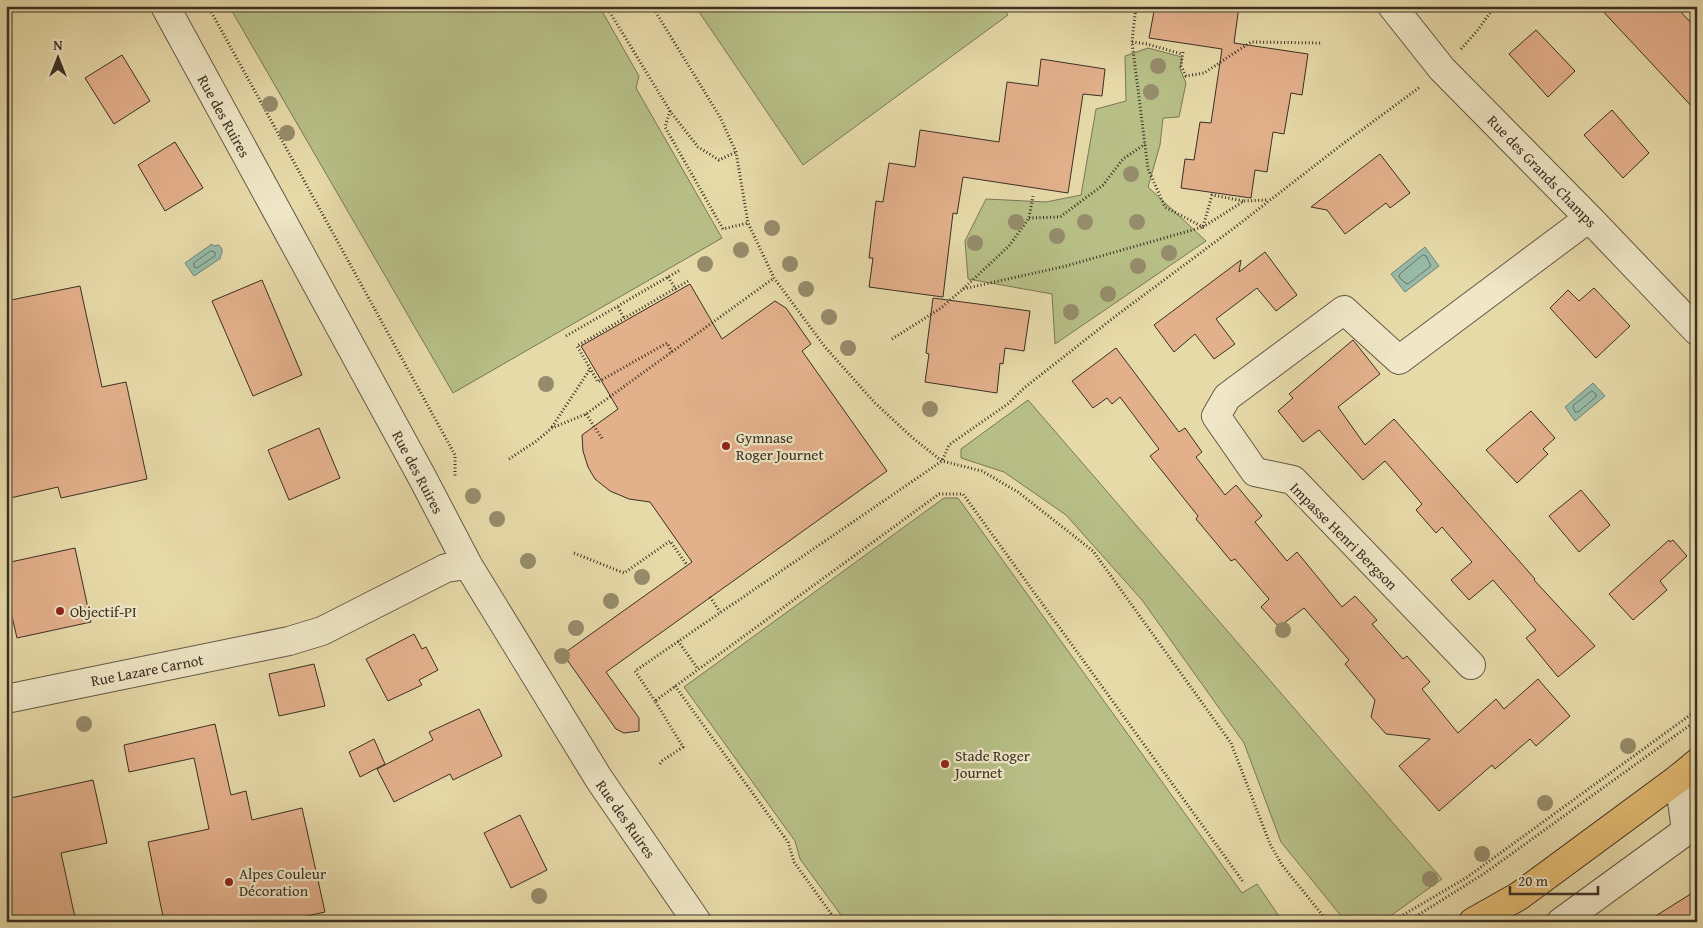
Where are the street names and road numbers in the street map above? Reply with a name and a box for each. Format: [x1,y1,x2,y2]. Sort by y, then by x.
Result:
street label: Rue des Ruires [193,71,255,161]
street label: Rue des Grands Champs [1483,110,1601,232]
street label: Rue des Ruires [387,427,449,517]
street label: Impasse Henri Bergson [1285,477,1403,595]
street label: Rue Lazare Carnot [89,649,206,691]
street label: Rue des Ruires [591,776,661,862]

